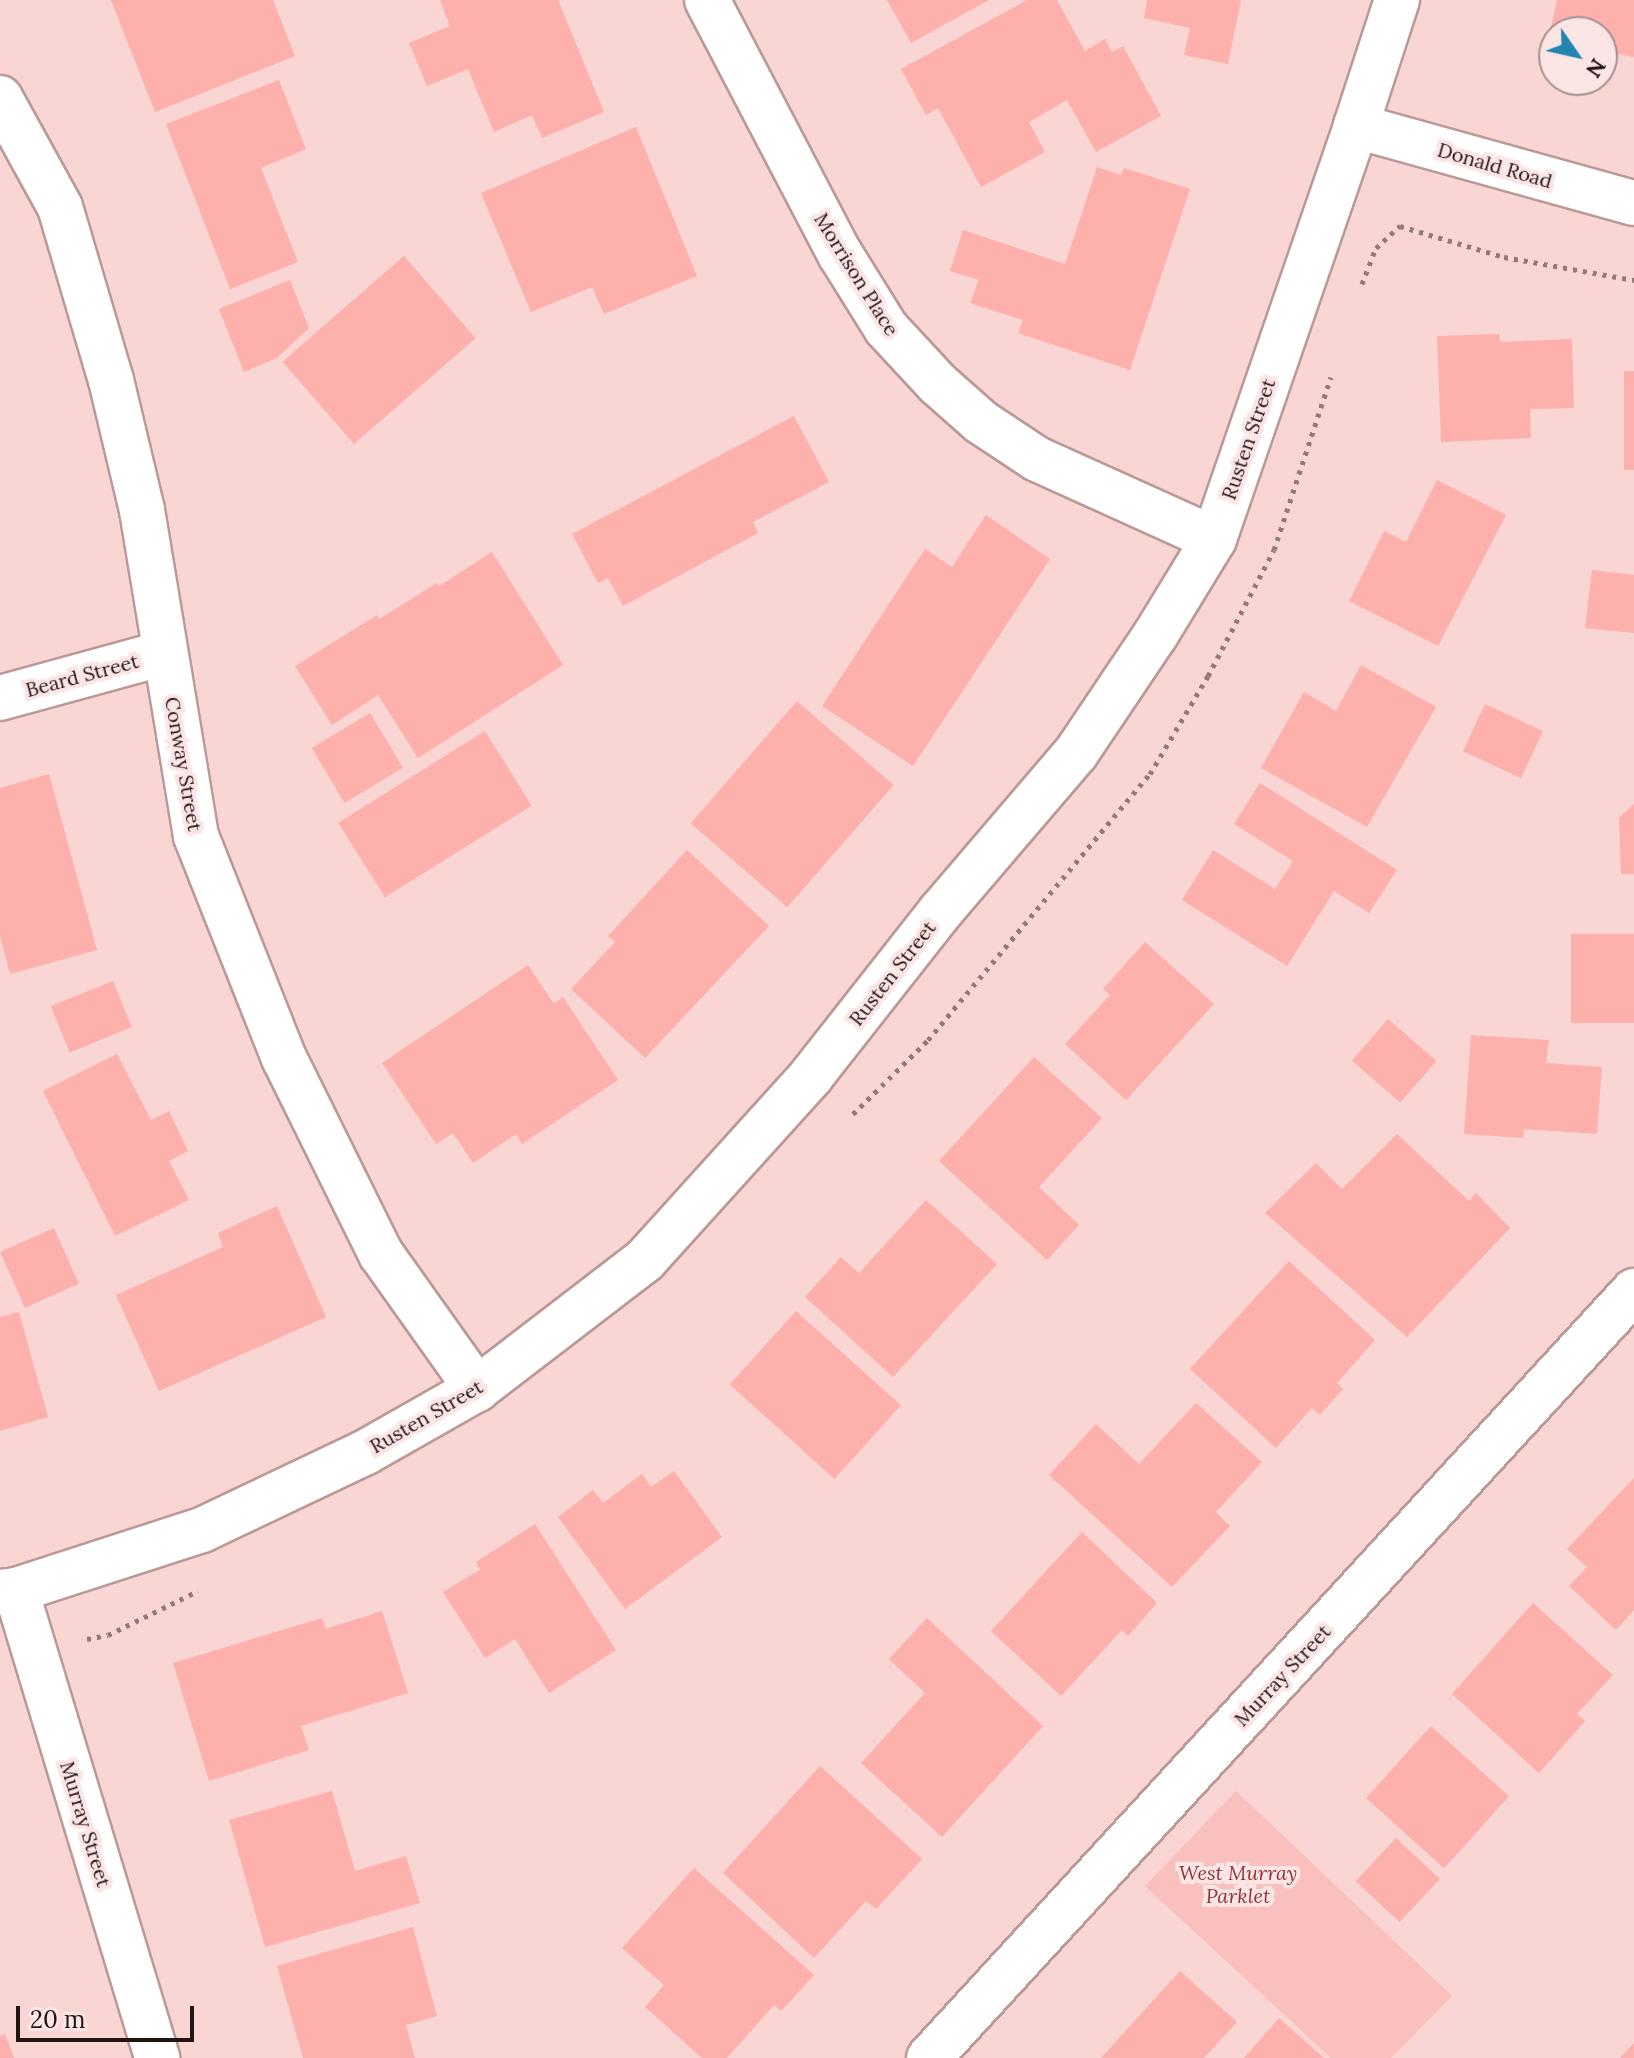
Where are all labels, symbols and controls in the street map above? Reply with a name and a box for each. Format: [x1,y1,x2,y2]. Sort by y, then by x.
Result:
north arrow [1538,16,1618,96]
text: N [1580,53,1613,83]
street label: Donald Road [1435,137,1555,193]
street label: Morrison Place [810,208,904,340]
street label: Rusten Street [1216,375,1280,503]
street label: Beard Street [23,648,141,702]
street label: Conway Street [160,695,208,833]
street label: Rusten Street [844,916,940,1030]
street label: Rusten Street [365,1374,487,1458]
street label: Murray Street [1229,1619,1335,1731]
street label: Murray Street [56,1758,116,1890]
park label: West Murray Parklet [1179,1860,1297,1907]
scale bar [20,1990,198,2040]
text: 20 m [30,2004,86,2035]

